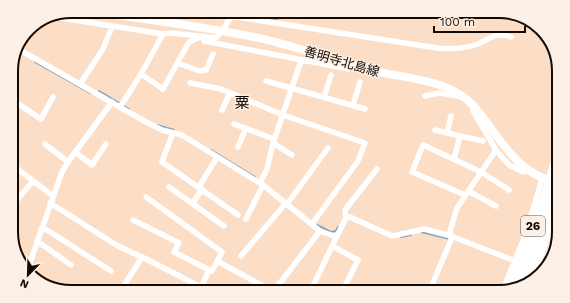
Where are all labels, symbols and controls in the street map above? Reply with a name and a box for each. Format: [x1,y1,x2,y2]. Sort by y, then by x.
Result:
scale bar [434,8,525,34]
text: 100 m [440,15,475,29]
street label: 善明寺北島線 [302,44,381,79]
district label: 粟 [234,94,250,112]
road number: 26 [521,216,545,236]
north arrow [8,255,48,295]
text: N [18,276,31,291]

